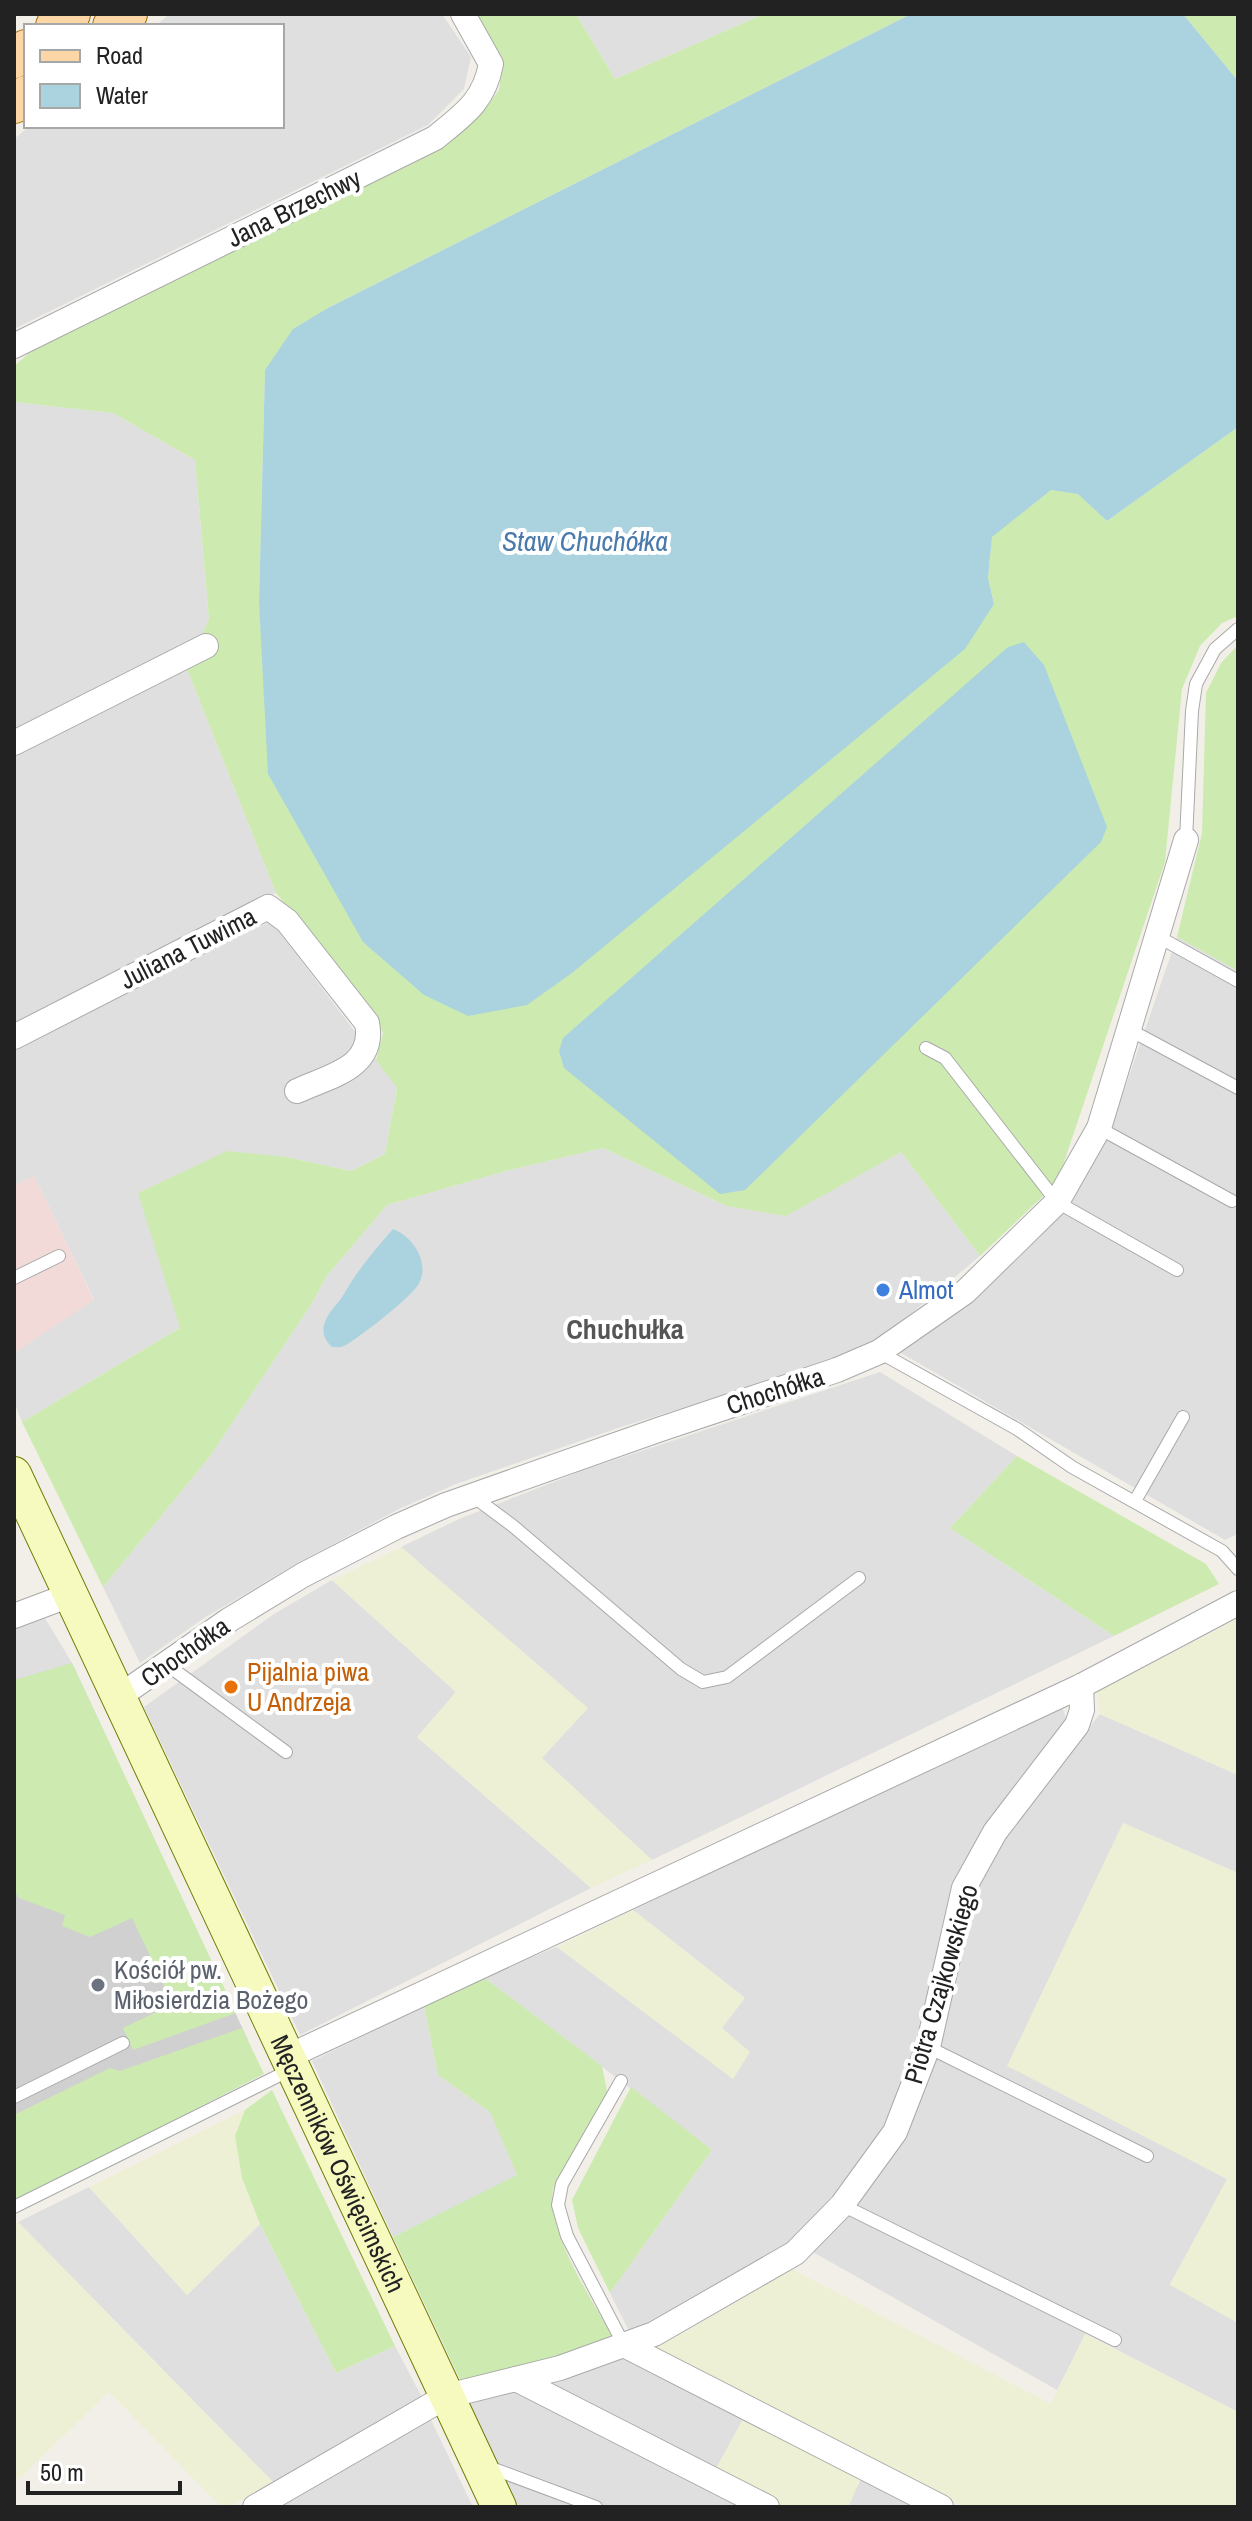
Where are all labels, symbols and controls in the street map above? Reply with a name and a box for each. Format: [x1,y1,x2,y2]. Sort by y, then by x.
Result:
legend [24,24,284,128]
text: Road [96,39,143,71]
text: Water [96,79,148,111]
street label: Jana Brzechwy [221,160,367,255]
water label: Staw Chuchółka [502,522,668,560]
street label: Juliana Tuwima [114,898,262,997]
place label: Almot [898,1272,954,1307]
marker: Almot [874,1281,892,1299]
district label: Chuchułka [566,1310,684,1348]
street label: Chochółka [722,1358,828,1423]
street label: Chochółka [133,1608,236,1695]
place label: Pijalnia piwa U Andrzeja [247,1654,369,1719]
marker: Pijalnia piwa U Andrzeja [222,1678,240,1696]
street label: Piotra Czajkowskiego [895,1880,986,2088]
place label: Kościół pw. Miłosierdzia Bożego [114,1952,308,2017]
marker: Kościół pw. Miłosierdzia Bożego [89,1976,107,1994]
street label: Męczenników Oświęcimskich [263,2029,414,2298]
scale bar [28,2445,180,2495]
text: 50 m [40,2456,84,2488]

